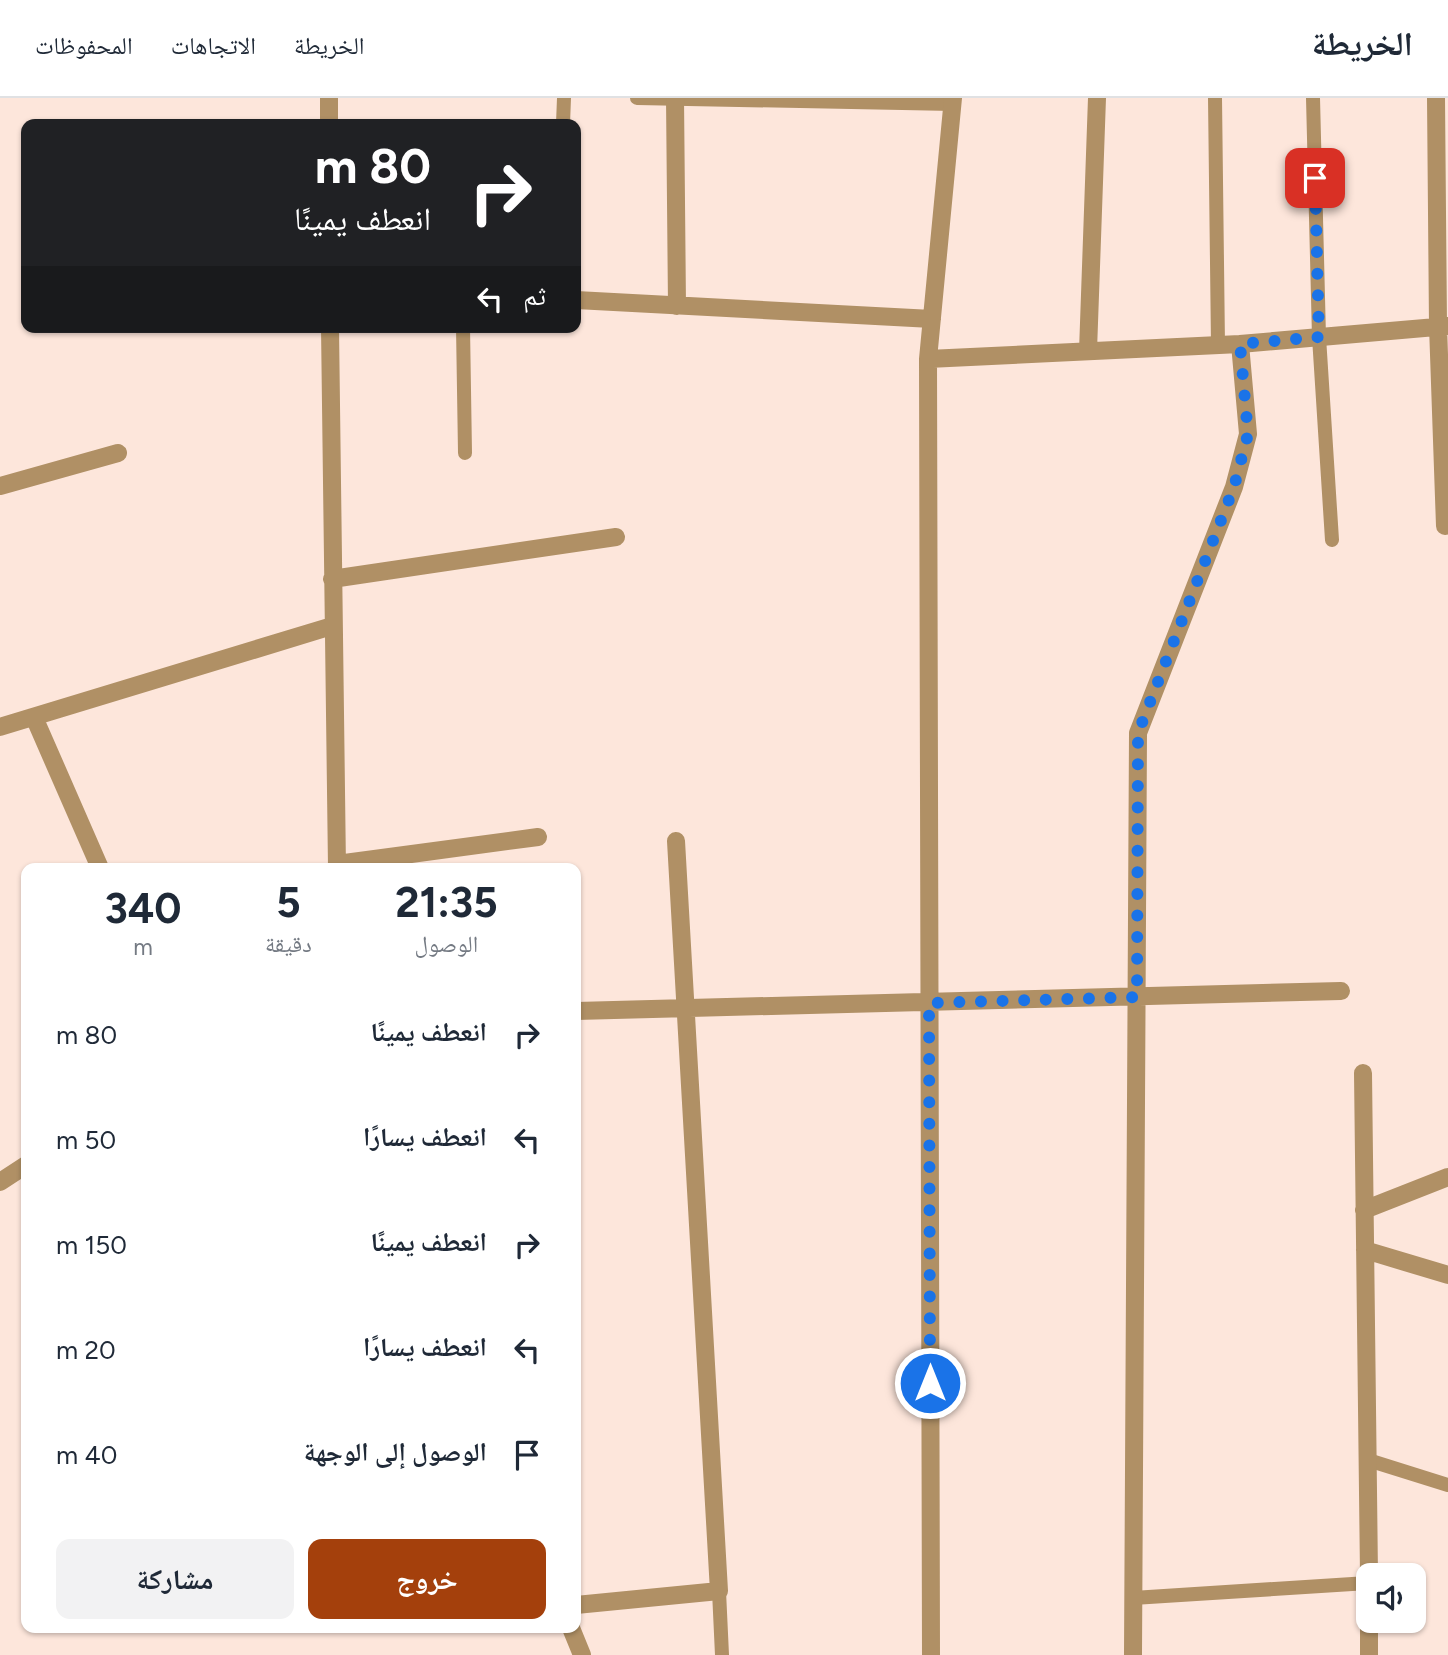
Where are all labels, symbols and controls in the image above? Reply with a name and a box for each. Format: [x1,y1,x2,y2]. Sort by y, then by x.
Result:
text: الخريطة [1312,24,1413,63]
text: المحفوظات [35,31,133,60]
text: الاتجاهات [171,31,256,60]
text: الخريطة [294,31,365,60]
text: 80 m [315,136,431,195]
icon: right [455,147,546,238]
pin [1285,148,1345,208]
icon: arrive [1296,159,1334,197]
text: انعطف يمينًا [294,200,431,238]
icon: left [471,280,509,318]
text: ثم [523,280,546,312]
text: 5 [276,877,301,928]
text: 21:35 [395,877,498,928]
text: 340 [104,883,182,934]
text: دقيقة [265,930,312,958]
text: الوصول [415,930,478,958]
text: m [133,933,153,961]
text: انعطف يمينًا [371,1016,487,1048]
icon: right [508,1016,546,1054]
text: 80 m [56,1019,117,1051]
text: انعطف يسارًا [363,1121,487,1153]
icon: left [508,1121,546,1159]
text: 50 m [56,1124,116,1156]
text: انعطف يمينًا [371,1226,487,1258]
icon: right [508,1226,546,1264]
text: 150 m [56,1229,127,1261]
text: انعطف يسارًا [363,1331,487,1363]
icon: left [508,1331,546,1369]
text: 20 m [56,1334,116,1366]
position arrow [893,1346,967,1420]
text: الوصول إلى الوجهة [304,1436,487,1468]
icon: arrive [508,1436,546,1474]
text: 40 m [56,1439,117,1471]
button: مشاركة [56,1539,294,1619]
button: خروج [308,1539,546,1619]
map controls [1356,1563,1426,1633]
button: sound [1356,1563,1426,1633]

